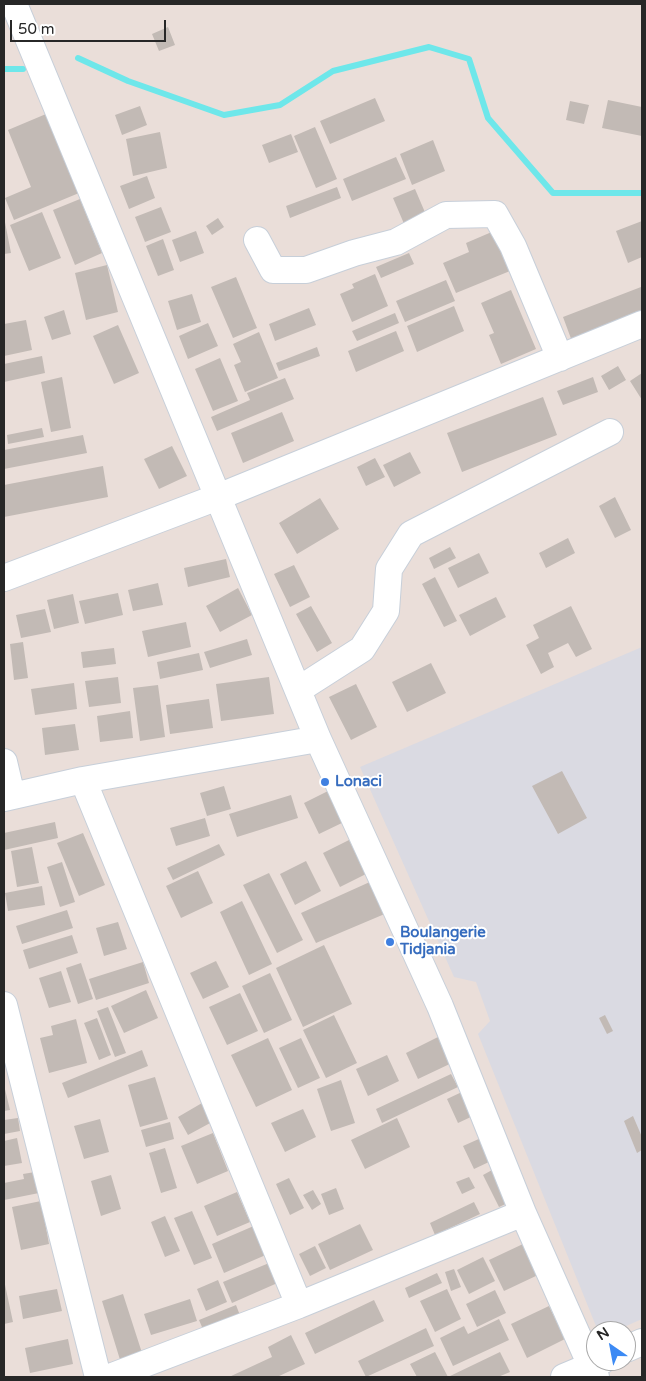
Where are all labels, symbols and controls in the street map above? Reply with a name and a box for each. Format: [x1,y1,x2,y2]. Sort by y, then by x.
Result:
scale bar [12,10,169,42]
text: 50 m [18,20,55,38]
place label: Lonaci [335,773,382,791]
marker: Lonaci [319,776,331,788]
place label: Boulangerie Tidjania [400,924,486,959]
marker: Boulangerie Tidjania [384,936,396,948]
north arrow [586,1321,636,1371]
text: N [594,1324,612,1344]

